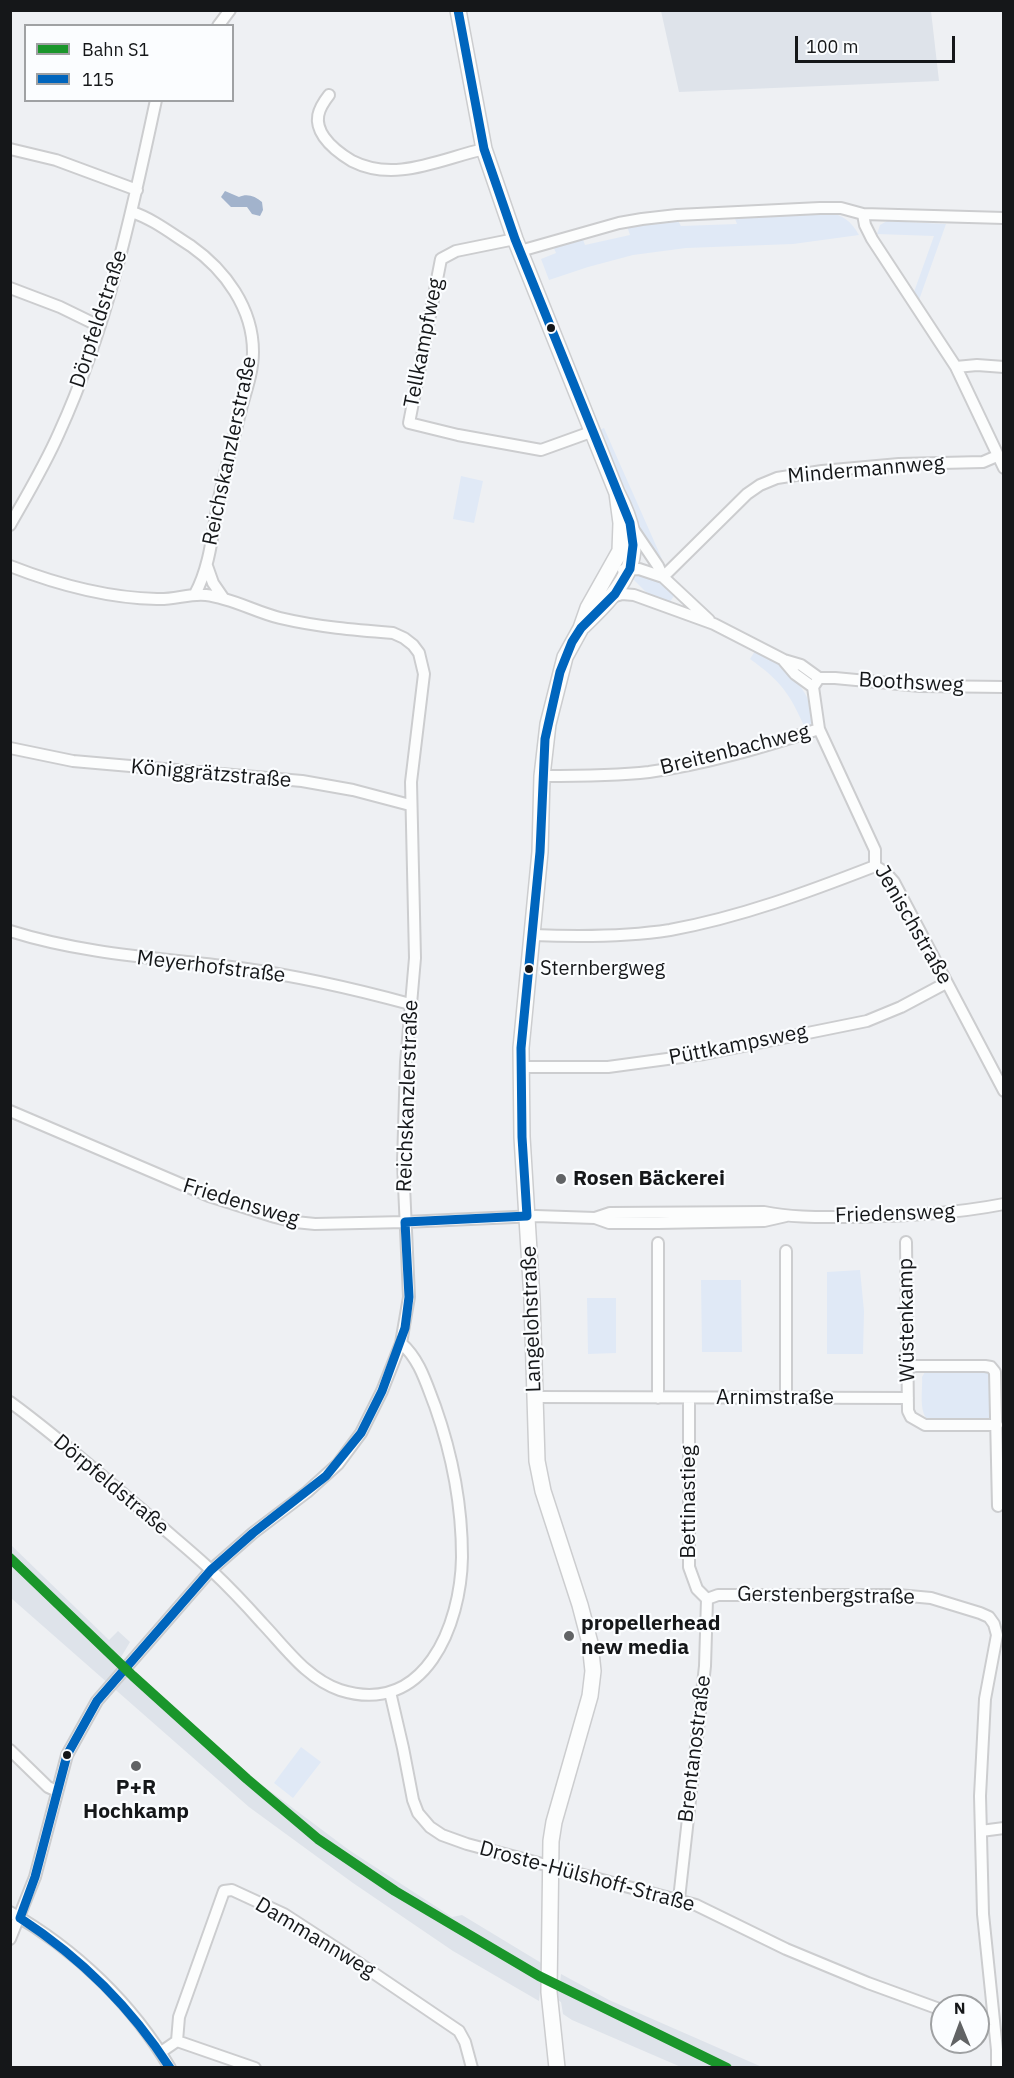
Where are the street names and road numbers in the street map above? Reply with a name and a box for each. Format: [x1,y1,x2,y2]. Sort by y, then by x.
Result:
street label: Dörpfeldstraße [65,247,133,391]
street label: Tellkampfweg [399,276,449,410]
street label: Reichskanzlerstraße [198,354,262,548]
street label: Mindermannweg [786,451,946,489]
street label: Boothsweg [858,668,964,698]
street label: Breitenbachweg [658,719,812,781]
street label: Königgrätzstraße [130,754,292,794]
street label: Jenischstraße [869,861,957,989]
street label: Meyerhofstraße [135,945,287,989]
street label: Reichskanzlerstraße [392,999,424,1193]
street label: Püttkampsweg [667,1019,809,1071]
street label: Friedensweg [180,1173,302,1233]
street label: Friedensweg [835,1199,955,1229]
street label: Langelohstraße [517,1245,547,1393]
street label: Wüstenkamp [893,1258,921,1382]
street label: Arnimstraße [716,1385,834,1411]
street label: Dörpfeldstraße [48,1429,174,1541]
street label: Bettinastieg [676,1445,702,1559]
street label: Gerstenbergstraße [737,1582,915,1610]
street label: Brentanostraße [673,1674,717,1824]
street label: Droste-Hülshoff-Straße [476,1836,698,1918]
street label: Dammannweg [250,1892,380,1984]

